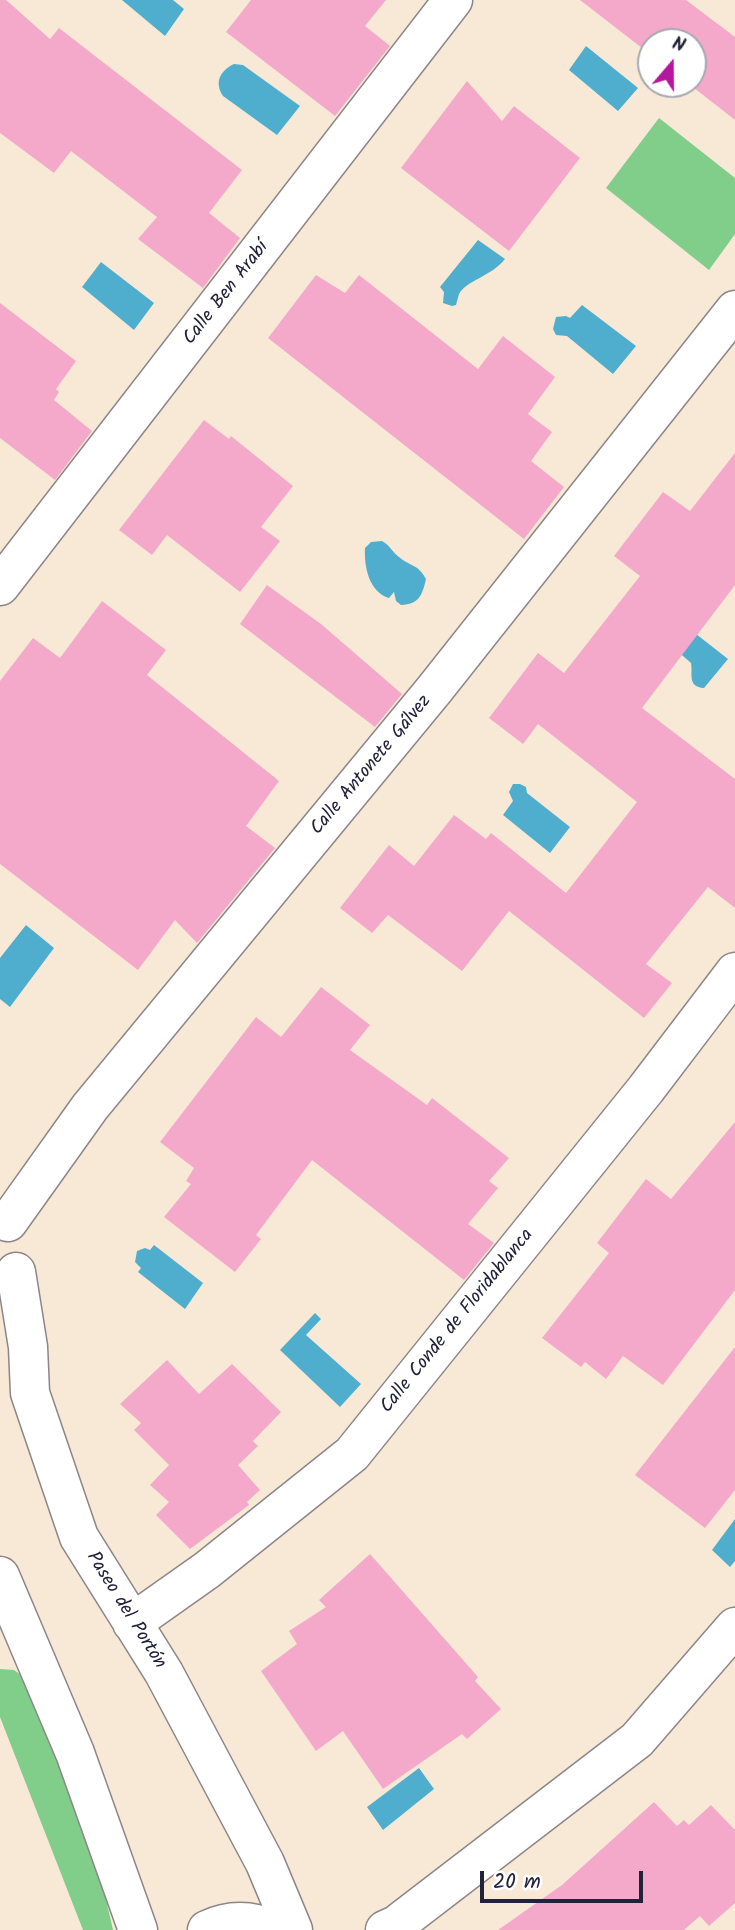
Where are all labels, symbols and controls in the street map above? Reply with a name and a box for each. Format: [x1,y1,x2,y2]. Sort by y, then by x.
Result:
north arrow [637,28,707,98]
text: N [668,29,689,61]
street label: Calle Ben Arabí [179,238,275,350]
street label: Calle Antonete Gálvez [307,691,437,841]
street label: Calle Conde de Floridablanca [377,1225,539,1419]
street label: Paseo del Portón [80,1548,170,1674]
scale bar [483,1856,646,1900]
text: 20 m [493,1866,541,1899]

